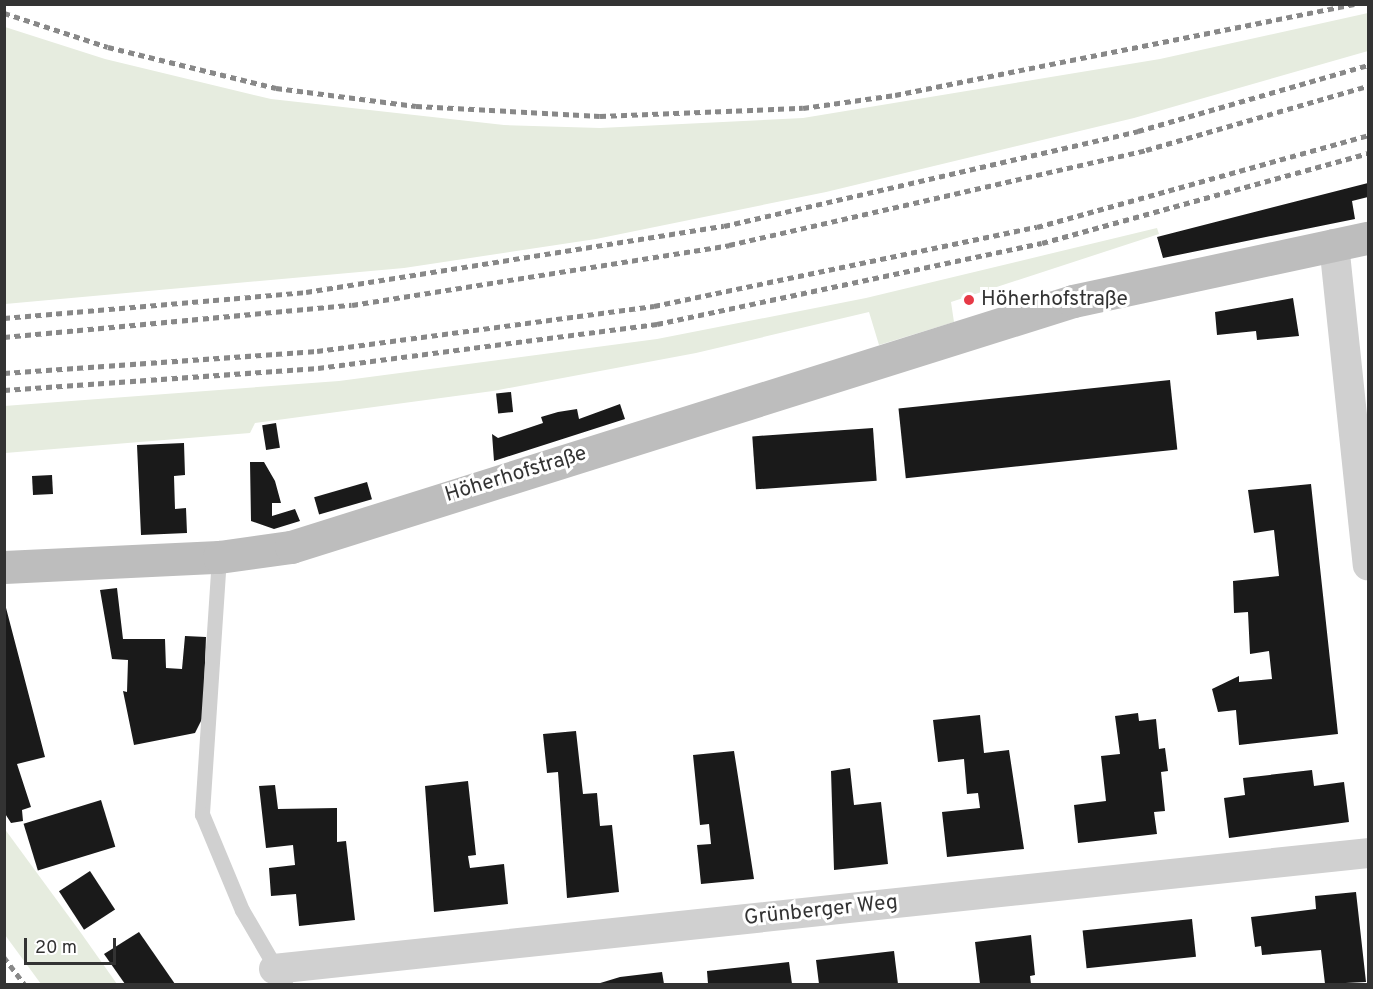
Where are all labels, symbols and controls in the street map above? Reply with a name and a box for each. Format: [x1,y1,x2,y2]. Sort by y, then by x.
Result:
place label: Höherhofstraße [981,287,1128,313]
marker: Höherhofstraße [962,293,976,307]
street label: Höherhofstraße [442,442,590,508]
street label: Grünberger Weg [743,890,899,932]
scale bar [27,926,118,964]
text: 20 m [35,937,77,960]

